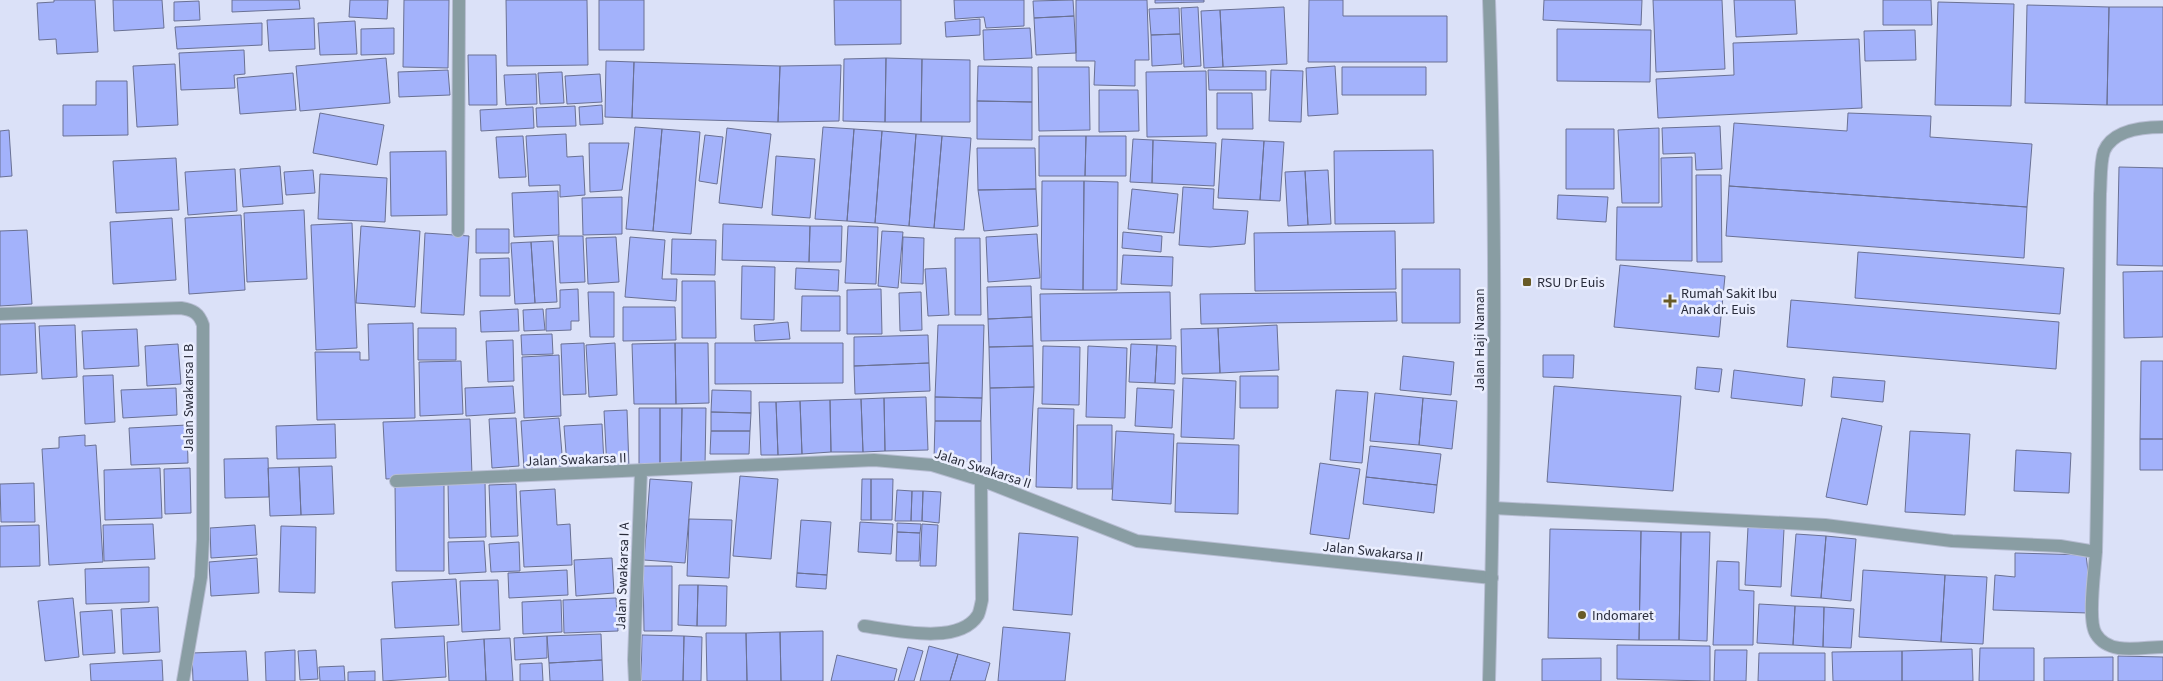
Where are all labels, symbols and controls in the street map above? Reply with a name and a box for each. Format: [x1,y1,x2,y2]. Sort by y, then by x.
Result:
place label: RSU Dr Euis [1537,273,1605,293]
marker: RSU Dr Euis [1521,276,1533,288]
place label: Rumah Sakit Ibu Anak dr. Euis [1681,284,1777,320]
street label: Jalan Haji Naman [1470,288,1490,392]
marker: Rumah Sakit Ibu Anak dr. Euis [1663,294,1677,308]
street label: Jalan Swakarsa I B [179,344,199,452]
street label: Jalan Swakarsa II [932,444,1034,494]
street label: Jalan Swakarsa II [525,448,627,472]
street label: Jalan Swakarsa I A [611,521,635,630]
street label: Jalan Swakarsa II [1322,537,1424,567]
place label: Indomaret [1592,606,1654,626]
marker: Indomaret [1576,609,1588,621]

